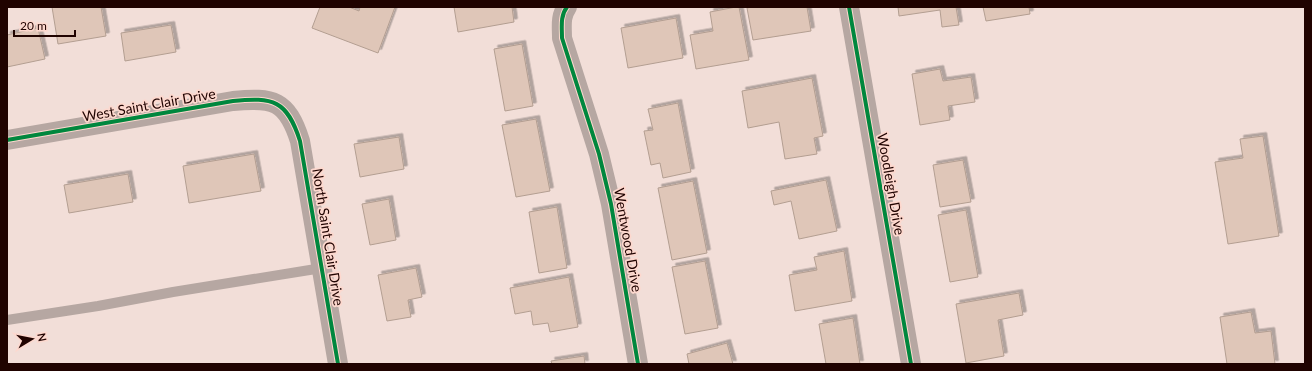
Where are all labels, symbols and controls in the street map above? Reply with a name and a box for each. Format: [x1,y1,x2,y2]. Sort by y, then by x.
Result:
scale bar [14,12,75,38]
text: 20 m [20,18,47,33]
street label: West Saint Clair Drive [81,84,217,125]
street label: Woodleigh Drive [874,131,909,236]
street label: North Saint Clair Drive [309,167,348,307]
street label: Wentwood Drive [611,187,646,293]
north arrow [12,319,52,359]
text: N [35,332,49,342]

